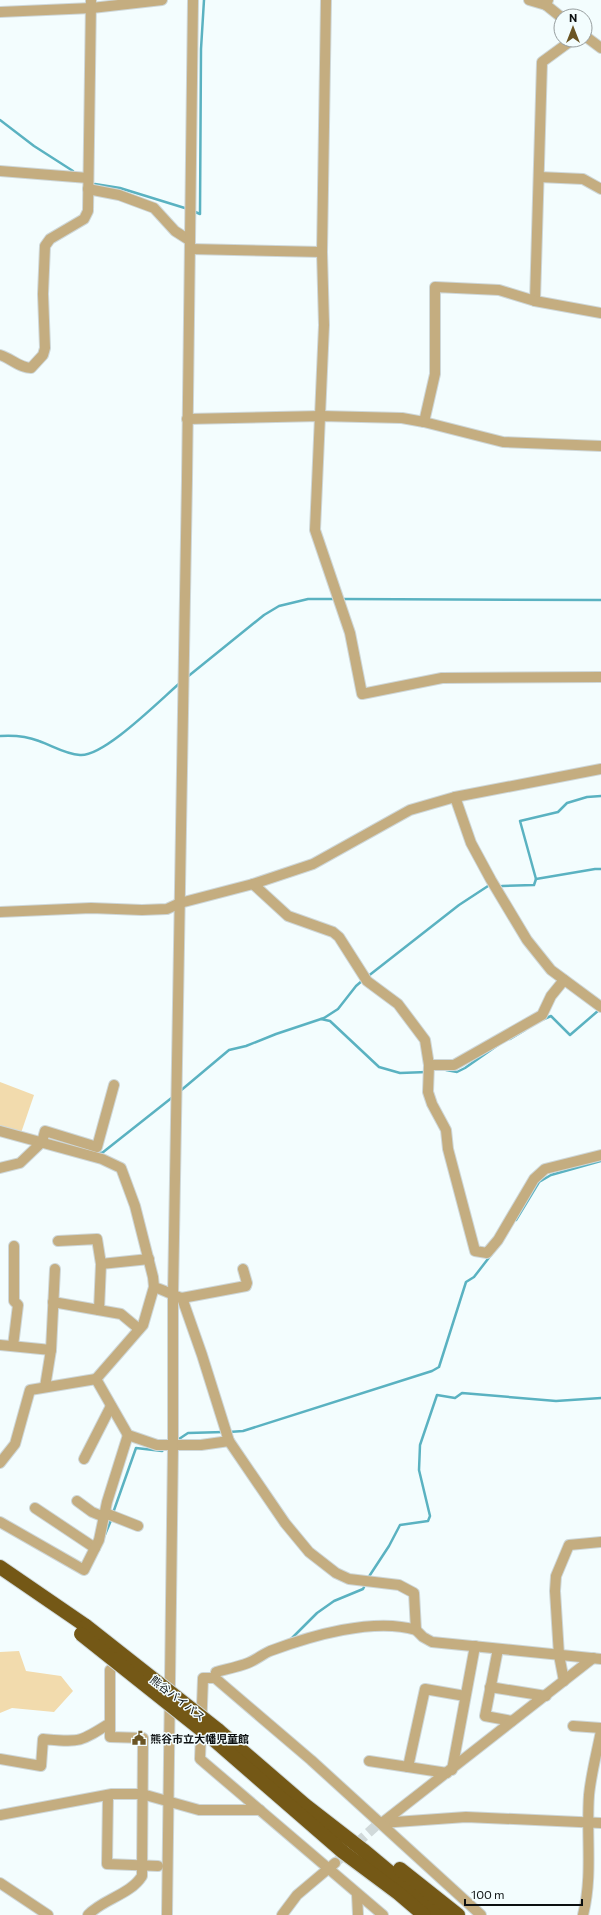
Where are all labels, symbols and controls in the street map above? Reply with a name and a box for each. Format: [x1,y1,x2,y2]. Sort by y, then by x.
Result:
north arrow [553,8,593,48]
text: N [569,11,577,24]
street label: 熊谷バイパス [148,1673,208,1723]
public building icon: 熊谷市立大幡児童館 [131,1730,147,1746]
place label: 熊谷市立大幡児童館 [150,1732,249,1745]
scale bar [465,1881,582,1907]
text: 100 m [471,1887,505,1901]

